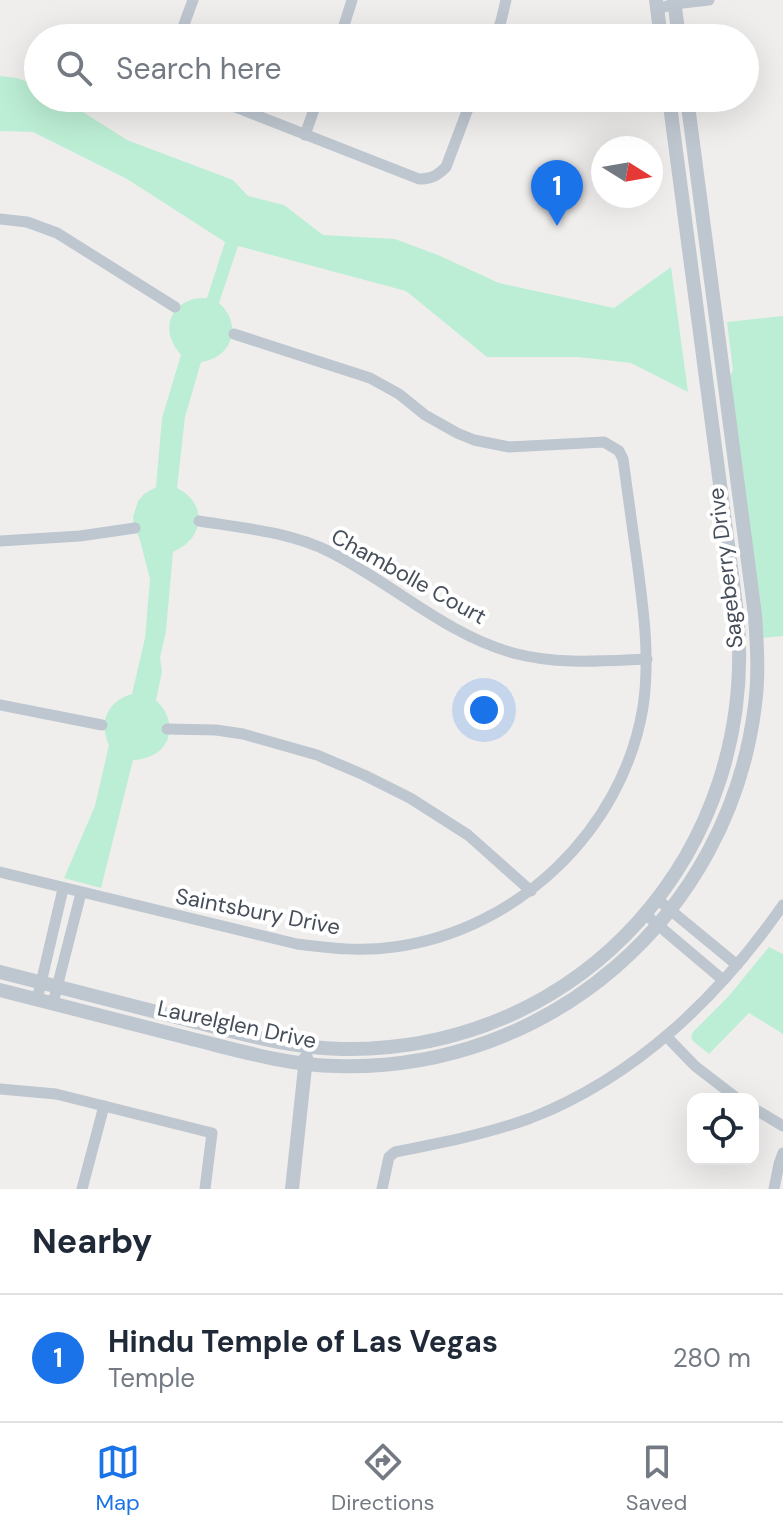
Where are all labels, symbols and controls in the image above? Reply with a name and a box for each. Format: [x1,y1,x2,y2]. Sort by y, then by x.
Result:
search box [24,24,759,112]
icon: search [52,46,96,90]
text: Search here [116,49,282,88]
north arrow [591,136,663,208]
pin: 1 [531,160,583,226]
street label: Sageberry Drive [701,486,750,650]
street label: Chambolle Court [326,522,492,631]
your location [464,690,504,730]
street label: Saintsbury Drive [173,881,343,942]
street label: Laurelglen Drive [155,994,319,1055]
map controls [687,1093,759,1165]
button: locate [687,1093,759,1165]
text: Nearby [32,1219,152,1264]
text: Hindu Temple of Las Vegas [108,1322,498,1361]
text: 1 [53,1341,63,1375]
text: 280 m [673,1341,751,1375]
text: Temple [108,1361,195,1395]
tab: Map [96,1440,140,1517]
tab: Directions [331,1440,435,1517]
tab: Saved [626,1440,687,1517]

